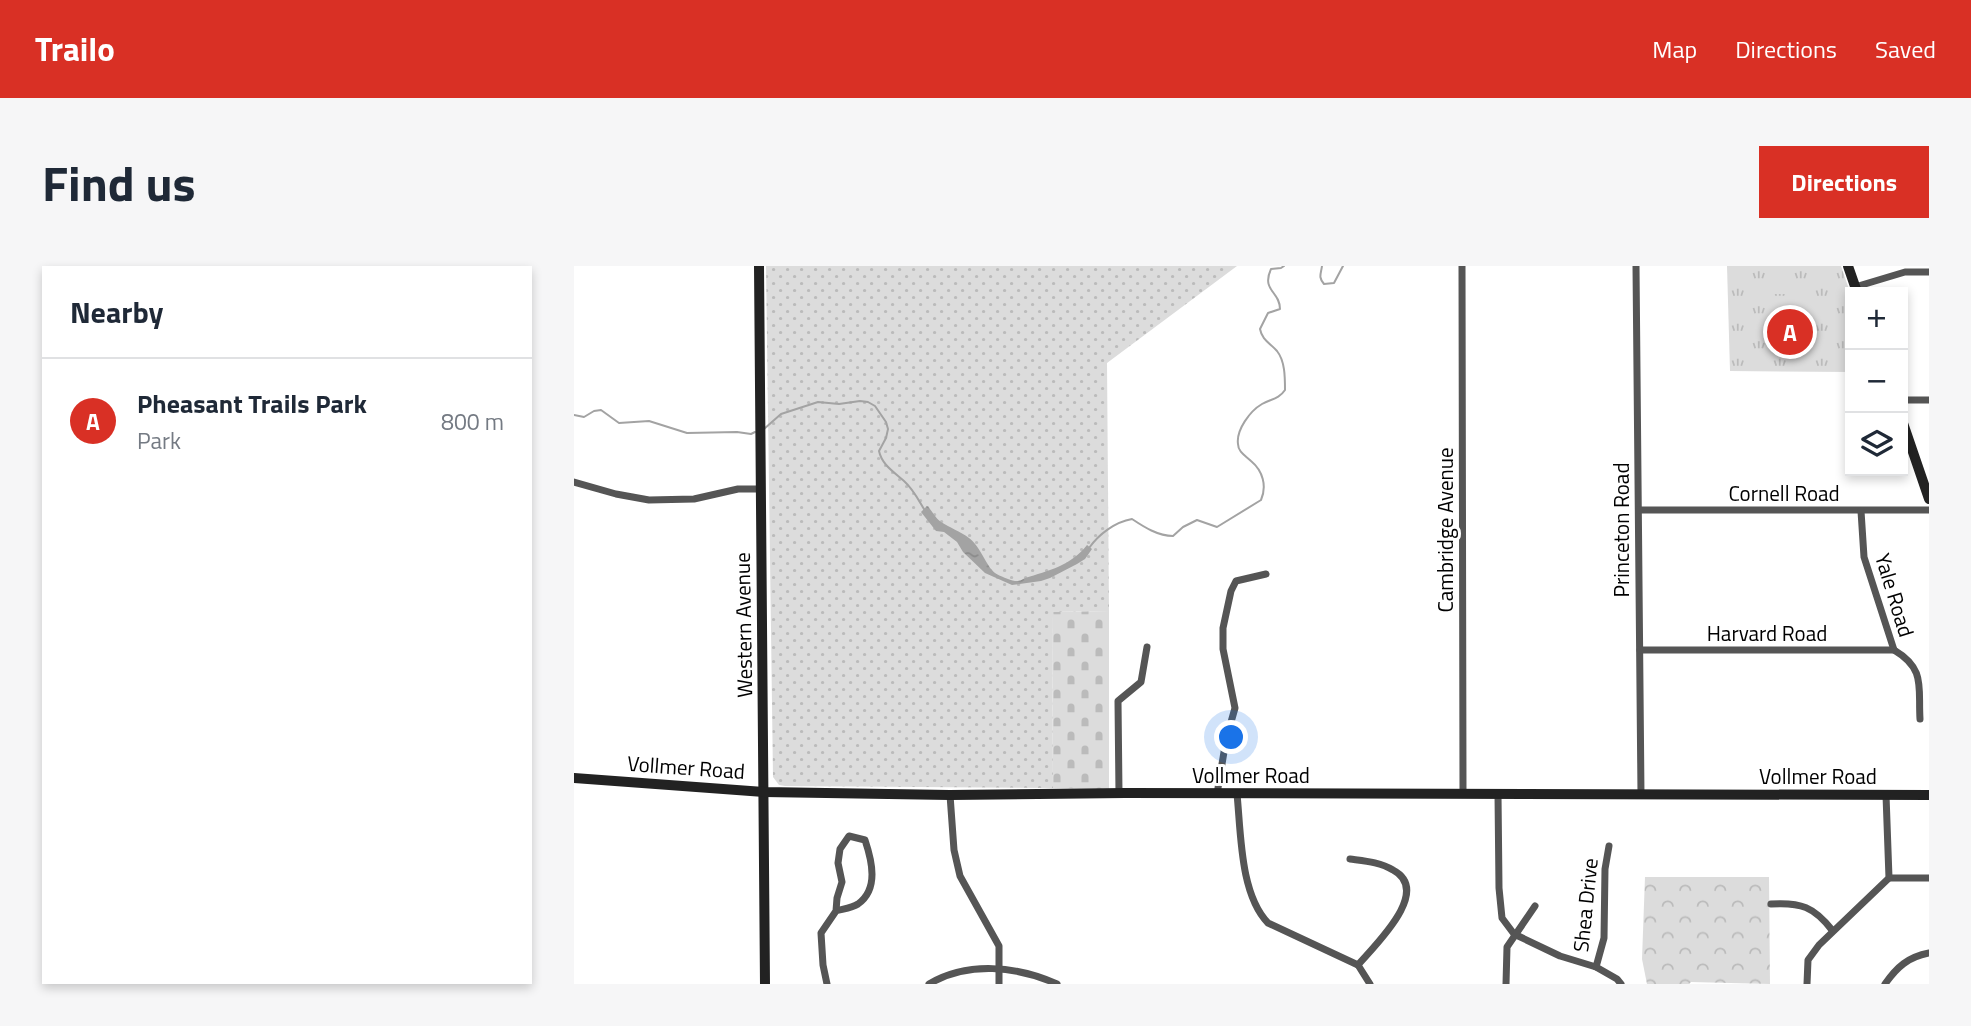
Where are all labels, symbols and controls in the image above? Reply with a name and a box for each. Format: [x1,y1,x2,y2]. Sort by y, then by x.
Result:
text: Trailo [35,24,115,74]
text: Map [1652,31,1697,67]
text: Directions [1735,31,1837,67]
text: Saved [1875,31,1936,67]
text: Find us [42,145,196,220]
button: Directions [1759,146,1929,218]
map controls [1845,287,1908,476]
button: + [1845,287,1908,350]
text: Nearby [70,289,163,335]
pin: A [1767,306,1813,358]
button: − [1845,350,1908,413]
text: Pheasant Trails Park [137,384,367,423]
text: A [86,404,100,439]
text: 800 m [441,404,504,439]
button: layers [1845,413,1908,476]
text: Park [137,423,181,458]
street label: Cambridge Avenue [1429,447,1461,613]
street label: Princeton Road [1605,463,1637,598]
street label: Cornell Road [1728,477,1840,509]
street label: Yale Road [1867,549,1923,641]
street label: Western Avenue [726,552,760,698]
street label: Harvard Road [1707,617,1827,649]
your location [1214,720,1248,754]
street label: Vollmer Road [626,747,746,787]
street label: Vollmer Road [1192,759,1310,791]
street label: Vollmer Road [1759,760,1877,792]
street label: Shea Drive [1564,856,1606,954]

